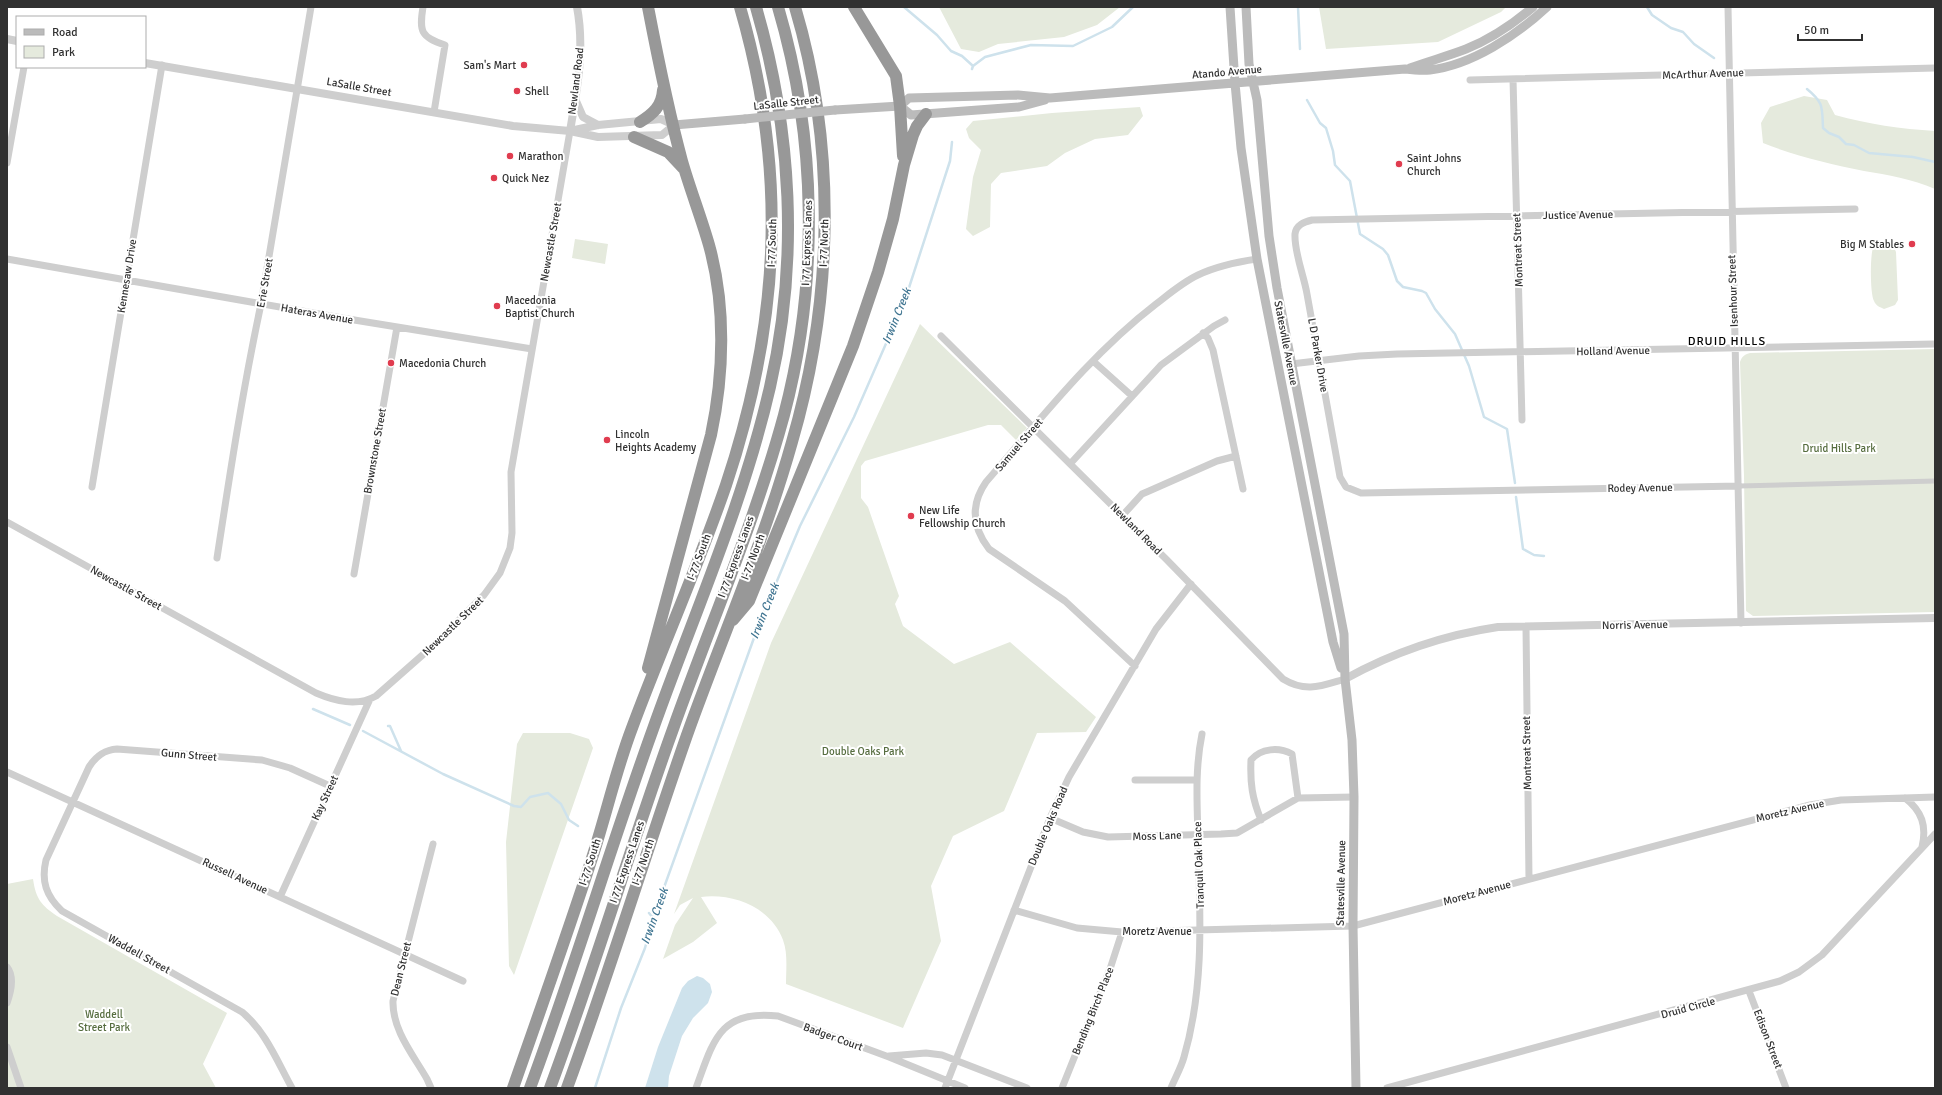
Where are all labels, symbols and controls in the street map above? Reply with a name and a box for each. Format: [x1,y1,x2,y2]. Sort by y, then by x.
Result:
legend [16,16,146,68]
scale bar [1798,16,1862,42]
text: 50 m [1804,23,1829,38]
text: Road [52,25,78,40]
text: Park [52,45,75,60]
street label: Newland Road [565,47,587,115]
place label: Sam's Mart [463,59,516,72]
marker: Sam's Mart [519,60,529,70]
street label: Atando Avenue [1191,62,1263,82]
street label: McArthur Avenue [1662,66,1744,82]
street label: LaSalle Street [326,75,393,99]
place label: Shell [525,85,549,98]
marker: Shell [512,86,522,96]
street label: LaSalle Street [753,93,820,113]
place label: Marathon [518,150,563,163]
marker: Marathon [505,151,515,161]
place label: Saint Johns Church [1407,152,1462,178]
marker: Saint Johns Church [1394,159,1404,169]
place label: Quick Nez [502,172,549,185]
marker: Quick Nez [489,173,499,183]
street label: I 77 Express Lanes [799,200,815,286]
street label: Newcastle Street [538,201,564,282]
street label: Justice Avenue [1543,208,1613,222]
street label: Montreat Street [1510,213,1526,287]
street label: I-77 South [765,218,779,268]
street label: I-77 North [817,219,831,267]
street label: Kennesaw Drive [115,238,139,314]
place label: Big M Stables [1840,238,1904,251]
marker: Big M Stables [1907,239,1917,249]
street label: Isenhour Street [1725,254,1741,327]
street label: Erie Street [254,257,276,309]
water label: Irwin Creek [879,285,915,346]
place label: Macedonia Baptist Church [505,294,575,320]
street label: Statesville Avenue [1271,300,1301,386]
street label: Hateras Avenue [280,301,354,327]
marker: Macedonia Baptist Church [492,301,502,311]
street label: L D Parker Drive [1305,317,1331,393]
district label: DRUID HILLS [1688,334,1766,349]
street label: Holland Avenue [1576,344,1650,358]
place label: Macedonia Church [399,357,486,370]
marker: Macedonia Church [386,358,396,368]
street label: Brownstone Street [361,407,389,495]
street label: Samuel Street [992,416,1046,474]
place label: Lincoln Heights Academy [615,428,697,454]
marker: Lincoln Heights Academy [602,435,612,445]
park label: Druid Hills Park [1802,442,1876,455]
street label: Rodey Avenue [1607,481,1673,495]
street label: Newland Road [1108,501,1165,558]
place label: New Life Fellowship Church [919,504,1005,530]
marker: New Life Fellowship Church [906,511,916,521]
street label: I 77 Express Lanes [715,514,757,600]
street label: I-77 South [684,532,714,582]
street label: I-77 North [738,532,768,582]
street label: Newcastle Street [88,563,164,613]
water label: Irwin Creek [747,580,783,641]
street label: Newcastle Street [420,594,486,658]
street label: Norris Avenue [1602,618,1668,632]
street label: Montreat Street [1520,716,1534,790]
park label: Double Oaks Park [822,745,905,758]
street label: Gunn Street [160,746,218,764]
street label: Kay Street [309,773,341,823]
street label: Double Oaks Road [1025,784,1071,868]
street label: Moretz Avenue [1755,797,1825,825]
street label: I 77 Express Lanes [607,819,647,905]
street label: Tranquil Oak Place [1191,821,1207,909]
street label: Moss Lane [1132,829,1182,843]
street label: I-77 South [576,837,604,887]
street label: I-77 North [629,837,657,887]
street label: Statesville Avenue [1334,840,1348,926]
street label: Russell Avenue [200,855,270,897]
street label: Moretz Avenue [1442,878,1512,908]
water label: Irwin Creek [638,885,672,946]
street label: Moretz Avenue [1122,925,1192,938]
street label: Waddell Street [106,932,172,976]
street label: Dean Street [388,940,414,997]
street label: Bending Birch Place [1069,965,1117,1057]
street label: Druid Circle [1659,995,1717,1021]
street label: Edison Street [1751,1007,1785,1071]
park label: Waddell Street Park [78,1008,131,1034]
street label: Badger Court [802,1020,865,1054]

